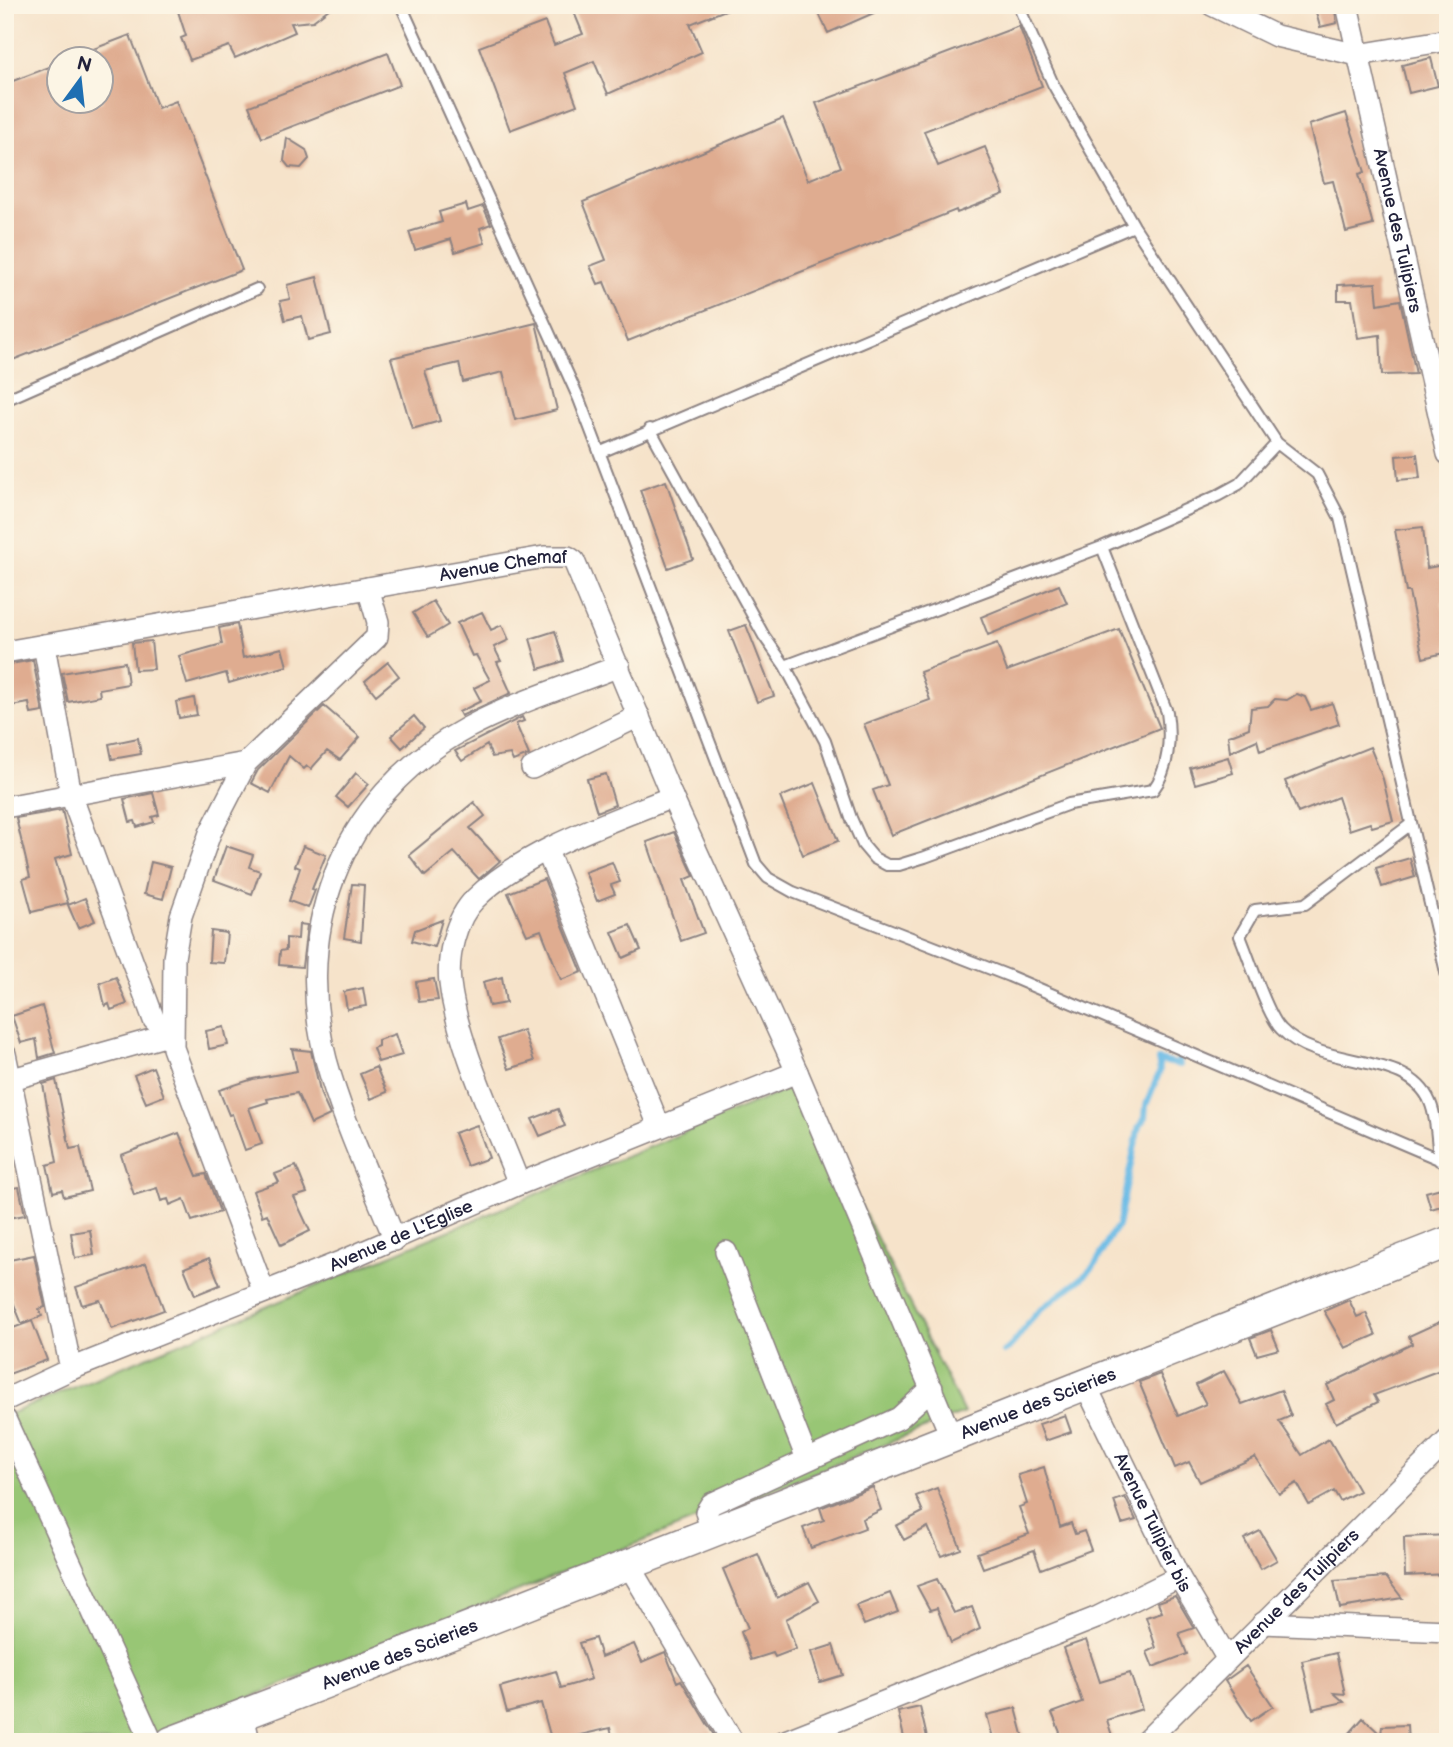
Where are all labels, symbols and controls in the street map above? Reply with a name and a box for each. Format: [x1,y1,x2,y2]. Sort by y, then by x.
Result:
north arrow [46,46,116,116]
text: N [74,52,94,78]
street label: Avenue des Tulipiers [1369,146,1426,315]
street label: Avenue Chemaf [438,547,568,586]
street label: Avenue de L'Eglise [326,1195,476,1276]
street label: Avenue des Scieries [957,1363,1119,1443]
street label: Avenue Tulipier bis [1110,1449,1196,1596]
street label: Avenue des Tulipiers [1230,1524,1364,1658]
street label: Avenue des Scieries [319,1614,481,1694]

